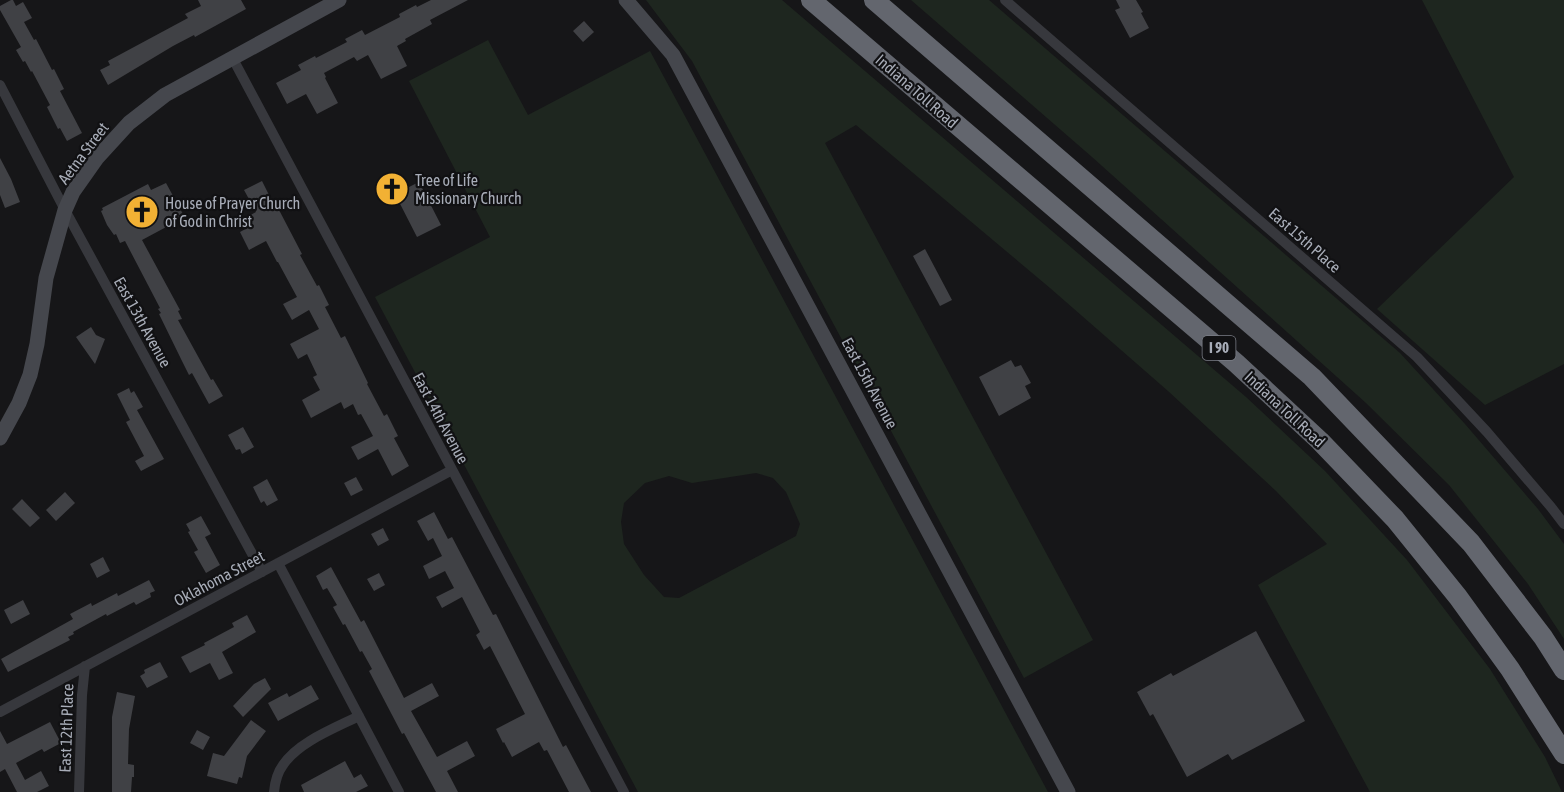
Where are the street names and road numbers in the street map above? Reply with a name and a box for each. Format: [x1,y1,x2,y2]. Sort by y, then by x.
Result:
street label: Indiana Toll Road [872,51,962,131]
street label: Aetna Street [54,118,112,187]
street label: East 15th Place [1266,204,1344,276]
street label: East 13th Avenue [111,274,175,370]
street label: East 15th Avenue [838,334,902,432]
road number: I 90 [1202,336,1236,360]
street label: Indiana Toll Road [1241,367,1329,451]
street label: East 14th Avenue [409,369,473,467]
street label: Oklahoma Street [171,546,268,609]
street label: East 12th Place [55,683,77,773]

